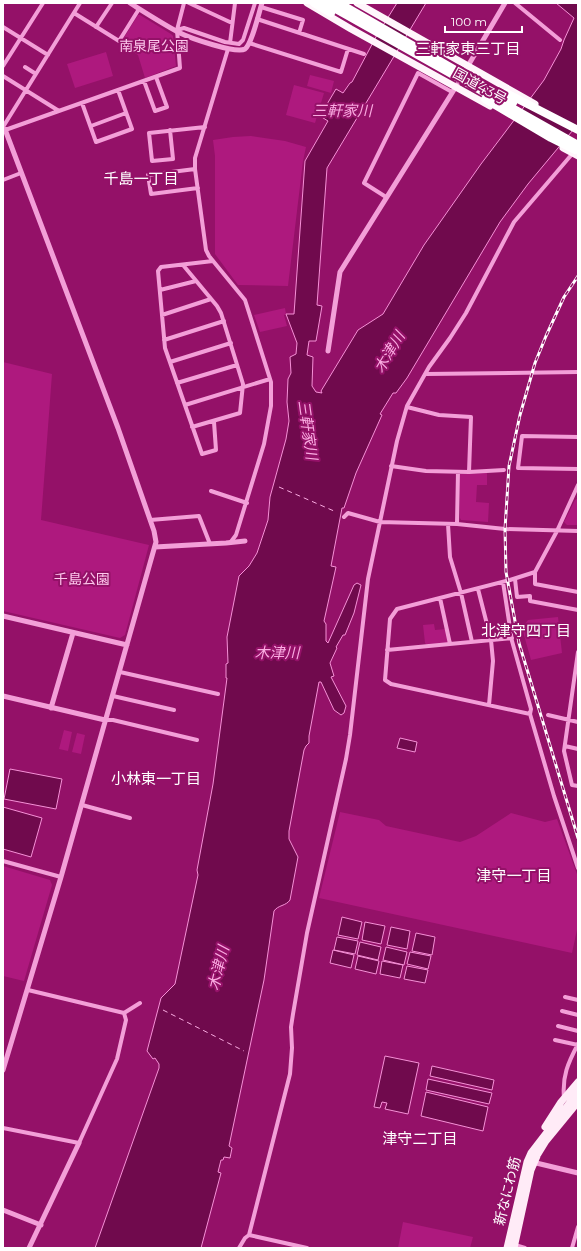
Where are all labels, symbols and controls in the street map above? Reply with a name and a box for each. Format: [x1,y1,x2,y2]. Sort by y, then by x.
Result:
scale bar [445,8,522,34]
text: 100 m [451,14,487,29]
park label: 南泉尾公園 [119,37,189,55]
district label: 三軒家東三丁目 [415,39,521,58]
street label: 国道43号 [450,64,510,108]
water label: 三軒家川 [312,101,374,120]
district label: 千島一丁目 [103,169,179,188]
water label: 木津川 [369,326,410,376]
water label: 三軒家川 [294,399,322,463]
park label: 千島公園 [54,570,110,588]
district label: 北津守四丁目 [481,621,571,640]
water label: 木津川 [254,643,301,662]
district label: 小林東一丁目 [111,769,201,788]
district label: 津守一丁目 [476,866,552,885]
water label: 木津川 [203,942,233,992]
district label: 津守二丁目 [382,1129,458,1148]
street label: 新なにわ筋 [490,1155,524,1227]

